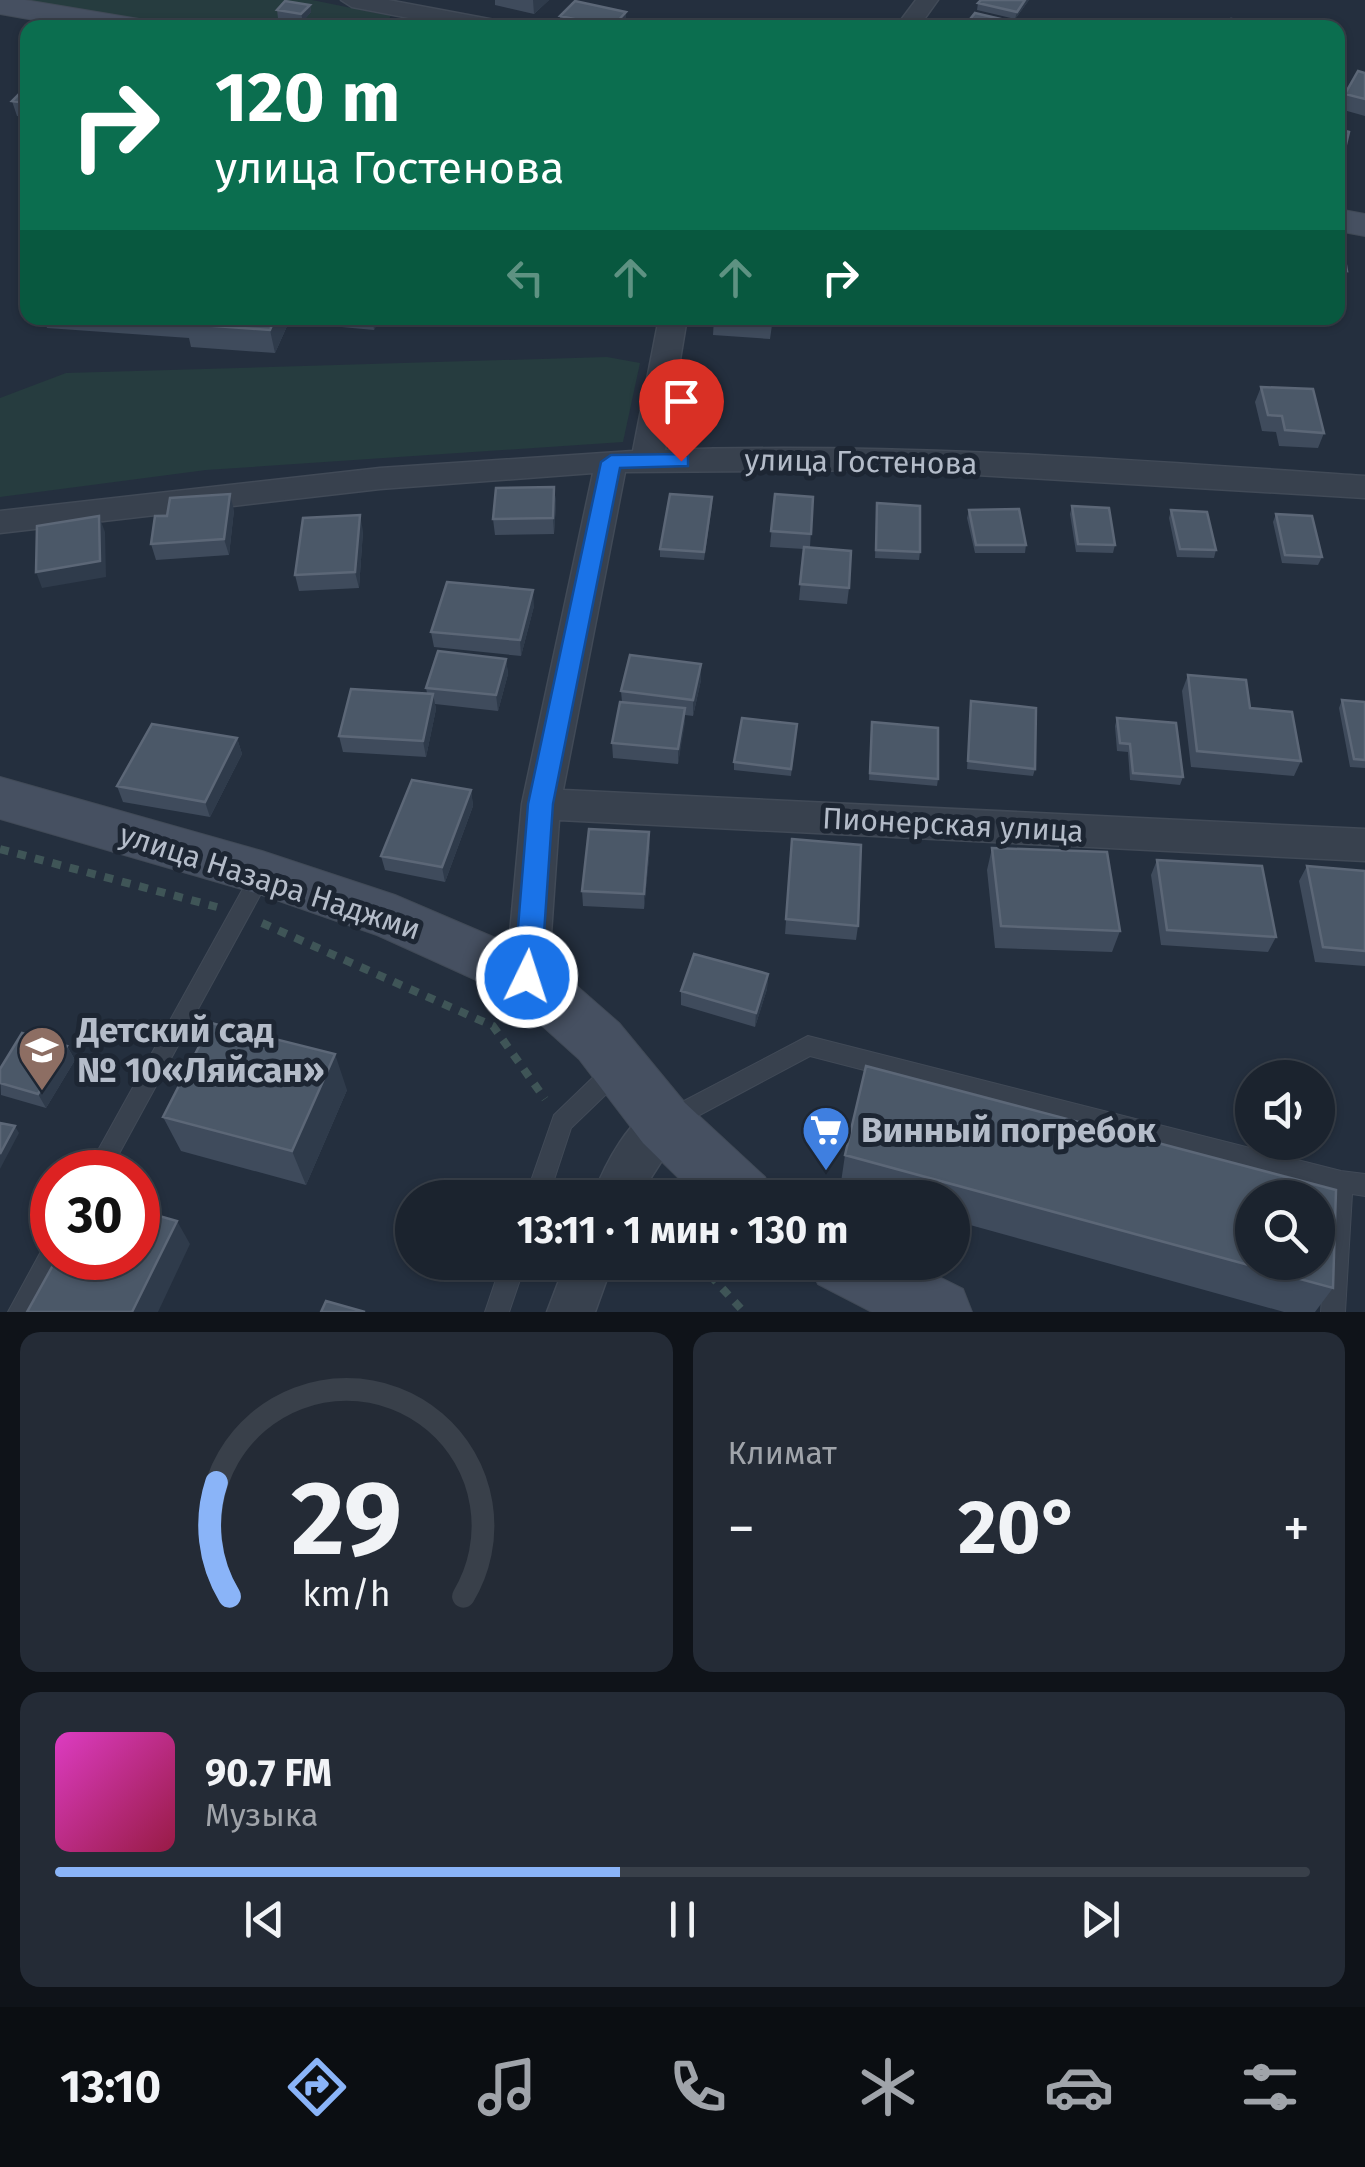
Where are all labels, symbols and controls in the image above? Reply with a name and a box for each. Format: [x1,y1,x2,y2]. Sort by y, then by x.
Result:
text: 120 m [215,56,400,140]
icon: right [50,60,180,190]
text: улица Гостенова [215,141,565,195]
icon: left [498,250,553,305]
icon: ahead [603,250,658,305]
icon: ahead [708,250,763,305]
icon: right [813,250,868,305]
pin [639,359,724,462]
icon: arrive [654,374,709,429]
street label: улица Гостенова [744,442,978,482]
street label: Пионерская улица [821,800,1085,850]
street label: улица Назара Наджми [115,816,425,948]
position arrow [475,925,579,1029]
place label: Детский сад № 10«Ляйсан» [76,1009,325,1091]
school or university icon: Детский сад № 10«Ляйсан» [16,1024,68,1092]
map controls [1235,1060,1335,1280]
button: sound [1235,1060,1335,1160]
supermarket icon: Винный погребок [800,1104,852,1172]
place label: Винный погребок [861,1109,1157,1151]
speed limit sign: 30 [30,1150,160,1280]
button: search [1235,1180,1335,1280]
text: 13:11 · 1 мин · 130 m [517,1207,848,1253]
text: Климат [728,1434,837,1472]
text: 29 [291,1457,402,1582]
text: 20° [958,1483,1080,1573]
text: − [728,1496,755,1562]
text: + [1283,1496,1310,1562]
text: km/h [302,1573,390,1615]
text: 90.7 FM [205,1750,332,1796]
text: Музыка [205,1796,318,1834]
icon: previous [237,1892,292,1947]
icon: pause [655,1892,710,1947]
icon: next [1073,1892,1128,1947]
icon: directions [282,2052,352,2122]
icon: music [472,2052,542,2122]
icon: phone [663,2052,733,2122]
icon: climate [853,2052,923,2122]
icon: car [1044,2052,1114,2122]
icon: filters [1235,2052,1305,2122]
text: 13:10 [60,2060,161,2114]

